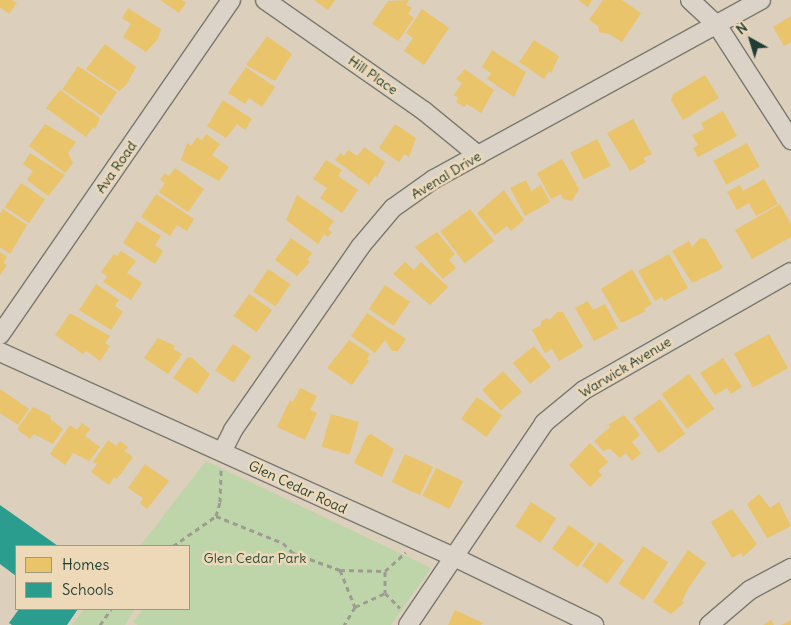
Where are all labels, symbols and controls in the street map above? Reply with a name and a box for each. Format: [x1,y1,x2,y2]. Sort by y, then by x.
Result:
north arrow [726,15,776,65]
text: N [732,18,751,38]
street label: Hill Place [345,52,401,98]
street label: Ava Road [92,138,140,196]
street label: Avenal Drive [408,147,484,203]
street label: Warwick Avenue [576,333,674,401]
street label: Glen Cedar Road [246,457,350,517]
legend [15,545,190,610]
park label: Glen Cedar Park [204,550,306,566]
text: Homes [62,555,109,574]
text: Schools [62,580,114,599]

